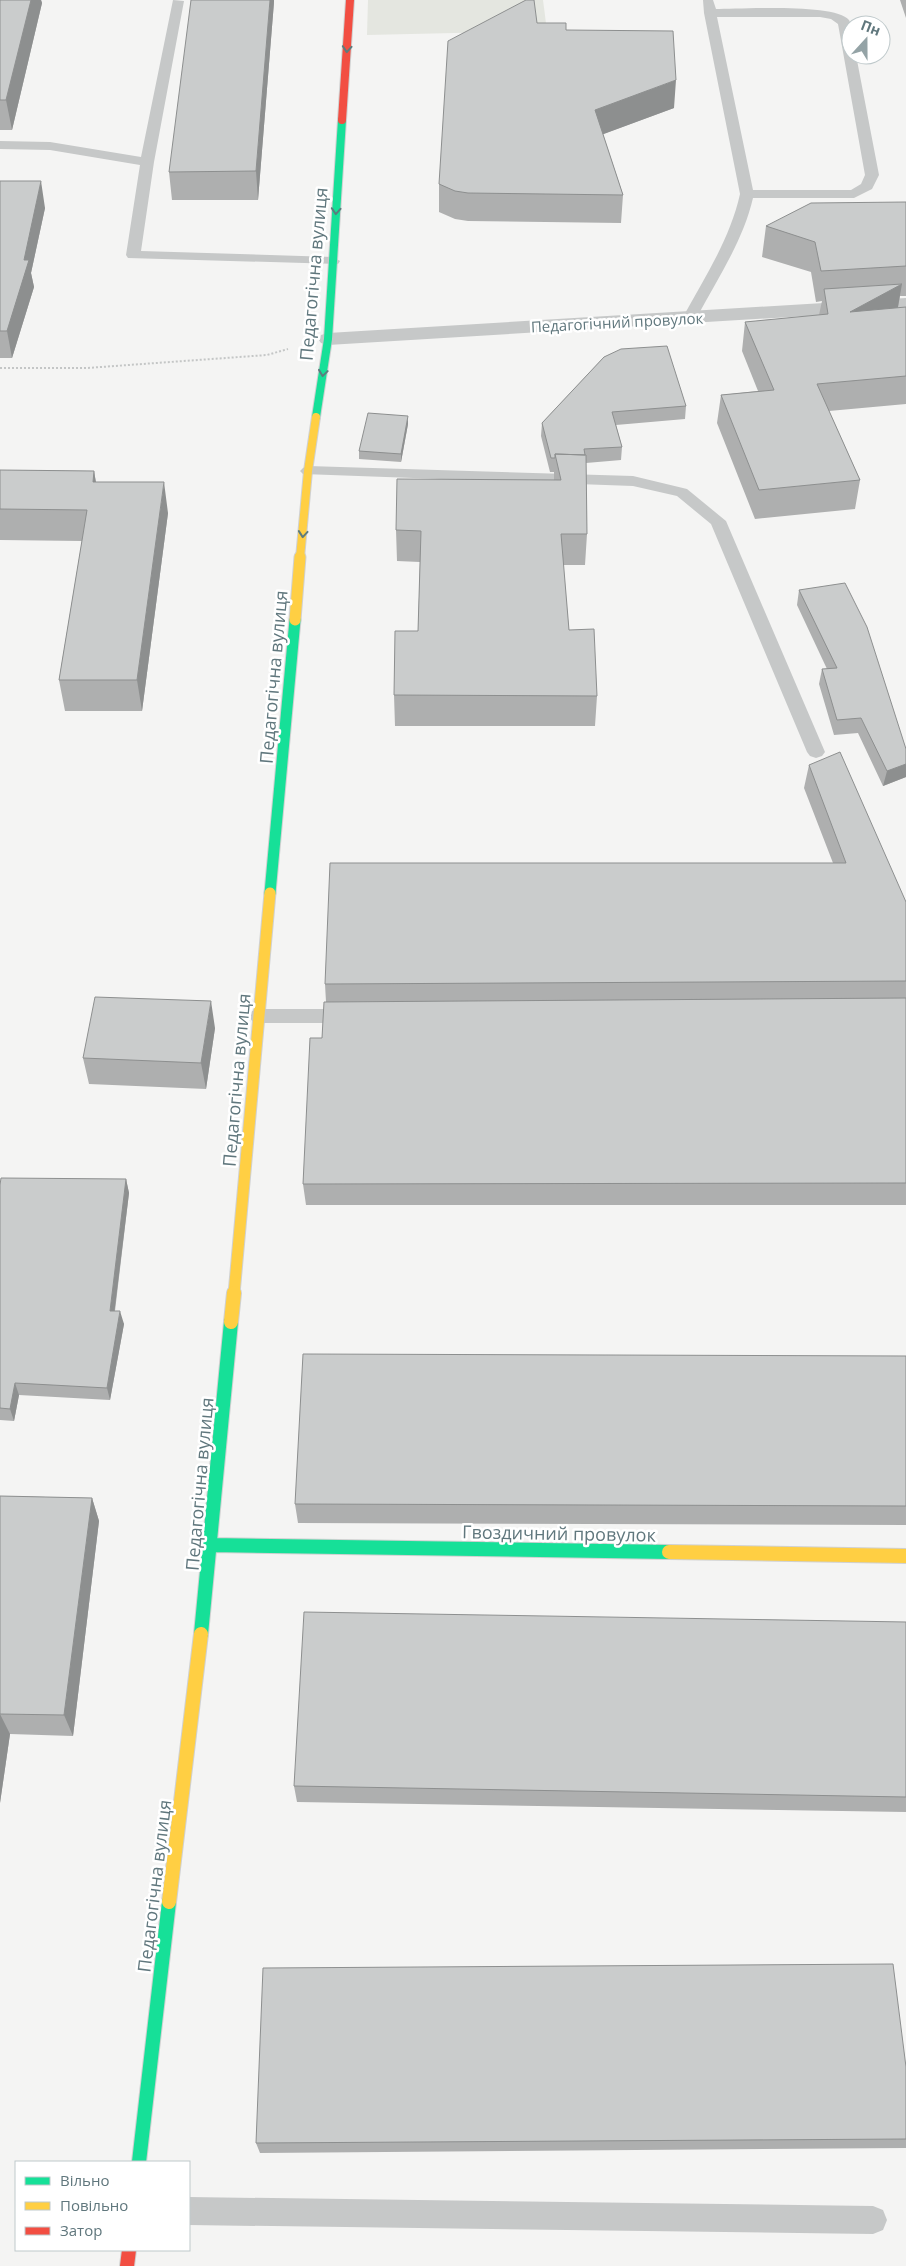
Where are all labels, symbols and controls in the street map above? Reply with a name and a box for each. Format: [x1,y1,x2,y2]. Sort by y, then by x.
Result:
north arrow [841,15,891,65]
text: Пн [858,15,883,40]
one-way arrow [342,45,353,53]
street label: Педагогічна вулиця [293,186,333,362]
one-way arrow [331,207,342,215]
street label: Педагогічний провулок [530,307,704,337]
one-way arrow [318,368,328,377]
one-way arrow [297,530,308,538]
street label: Педагогічна вулиця [253,589,293,765]
street label: Педагогічна вулиця [216,992,256,1168]
street label: Педагогічна вулиця [179,1396,219,1572]
street label: Гвоздичний провулок [462,1519,657,1547]
street label: Педагогічна вулиця [132,1798,176,1974]
legend [15,2161,190,2251]
text: Вільно [60,2170,109,2190]
text: Повільно [60,2195,128,2215]
text: Затор [60,2220,102,2240]

